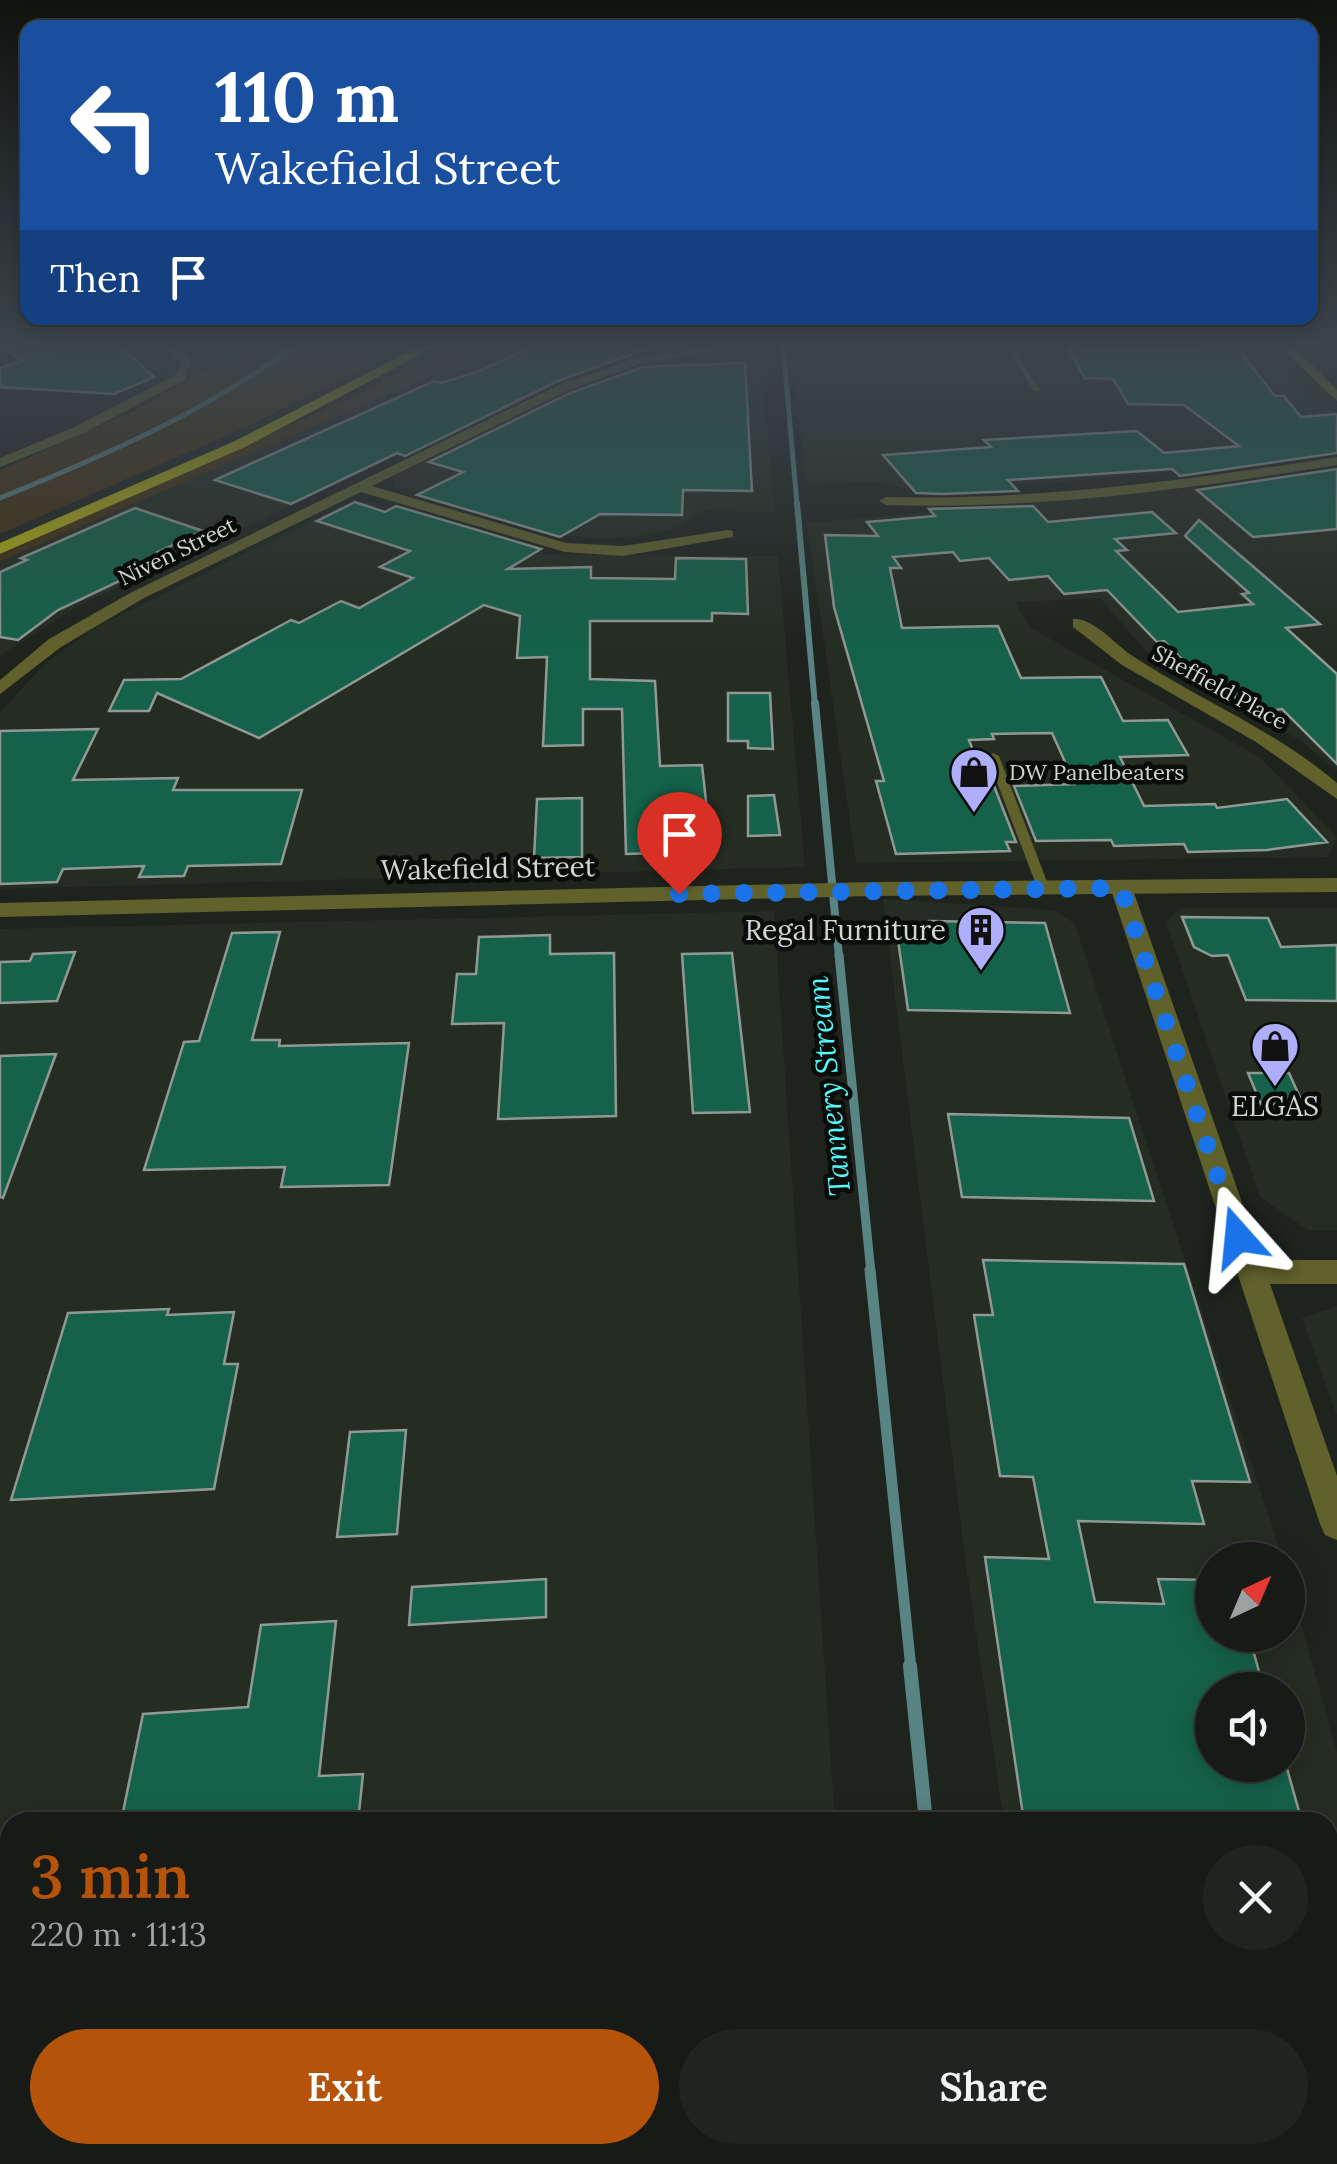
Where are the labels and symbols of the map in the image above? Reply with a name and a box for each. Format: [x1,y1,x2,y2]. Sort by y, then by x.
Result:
street label: Niven Street [114,510,241,592]
street label: Sheffield Place [1148,638,1292,736]
shop icon: DW Panelbeaters [948,746,1000,814]
place label: DW Panelbeaters [1009,758,1185,786]
pin [637,792,722,895]
street label: Wakefield Street [380,848,596,888]
building icon: Regal Furniture [955,904,1007,972]
place label: Regal Furniture [745,912,946,948]
water label: Tannery Stream [798,974,858,1198]
shop icon: ELGAS [1249,1020,1301,1088]
place label: ELGAS [1231,1088,1319,1124]
position arrow [1186,1185,1290,1289]
north arrow [1195,1542,1305,1652]

